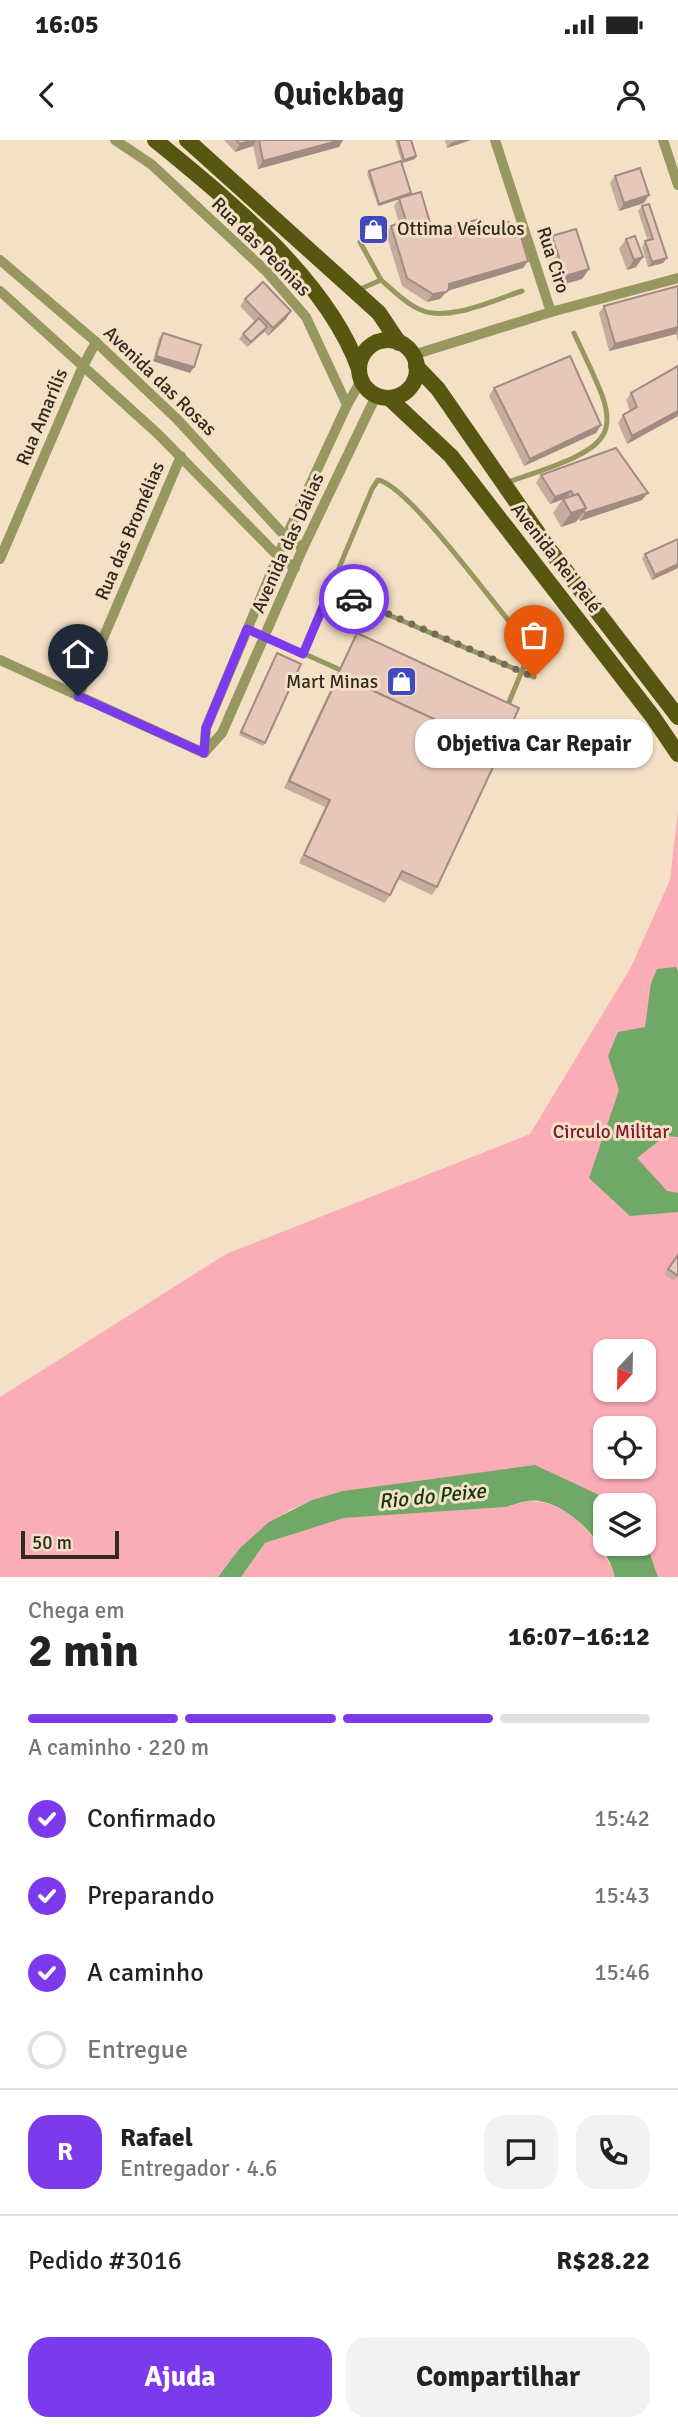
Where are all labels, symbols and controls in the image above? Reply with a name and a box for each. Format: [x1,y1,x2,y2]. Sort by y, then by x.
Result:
text: 16:05 [35,9,99,41]
text: Quickbag [274,75,405,114]
icon: back [28,76,66,114]
icon: person [612,76,650,114]
street label: Rua das Peônias [206,192,316,302]
shop icon: Ottima Veículos [357,212,391,246]
place label: Ottima Veículos [397,217,525,241]
street label: Rua Ciro [531,224,575,296]
street label: Avenida das Rosas [98,321,222,441]
street label: Rua Amarílis [11,365,73,469]
street label: Rua das Bromélias [90,458,170,604]
street label: Avenida das Dálias [246,469,330,617]
street label: Avenida Rei Pelé [506,498,606,618]
courier [319,564,389,634]
icon: car [335,580,373,618]
pin [504,605,564,677]
icon: bag [515,616,553,654]
pin [48,624,108,696]
icon: home [59,635,97,673]
shop icon: Mart Minas [384,665,418,699]
place label: Mart Minas [286,670,378,694]
callout: Objetiva Car Repair [415,719,653,768]
text: Objetiva Car Repair [437,729,631,758]
park label: Circulo Militar [553,1120,669,1144]
north arrow [593,1339,656,1402]
map controls [593,1339,656,1556]
button: locate [593,1416,656,1479]
water label: Rio do Peixe [377,1477,488,1515]
button: layers [593,1493,656,1556]
scale bar [21,1528,119,1560]
text: 50 m [32,1531,72,1555]
text: Chega em [28,1596,125,1625]
text: 16:07–16:12 [508,1621,650,1653]
text: 2 min [28,1623,139,1679]
text: A caminho · 220 m [28,1733,209,1762]
icon: check [28,1800,66,1838]
text: Confirmado [87,1803,216,1835]
text: 15:42 [594,1804,650,1833]
icon: check [28,1877,66,1915]
text: Preparando [87,1880,214,1912]
text: 15:43 [594,1881,650,1910]
icon: check [28,1954,66,1992]
text: A caminho [87,1957,204,1989]
text: 15:46 [594,1958,650,1987]
text: Entregue [87,2034,188,2066]
button: chat [484,2115,558,2189]
button: phone [576,2115,650,2189]
text: Rafael [120,2122,193,2154]
text: R [57,2136,73,2168]
text: Entregador · 4.6 [120,2154,278,2183]
text: Pedido #3016 [28,2245,182,2277]
text: R$28.22 [556,2245,650,2277]
button: Ajuda [28,2337,332,2417]
button: Compartilhar [346,2337,650,2417]

